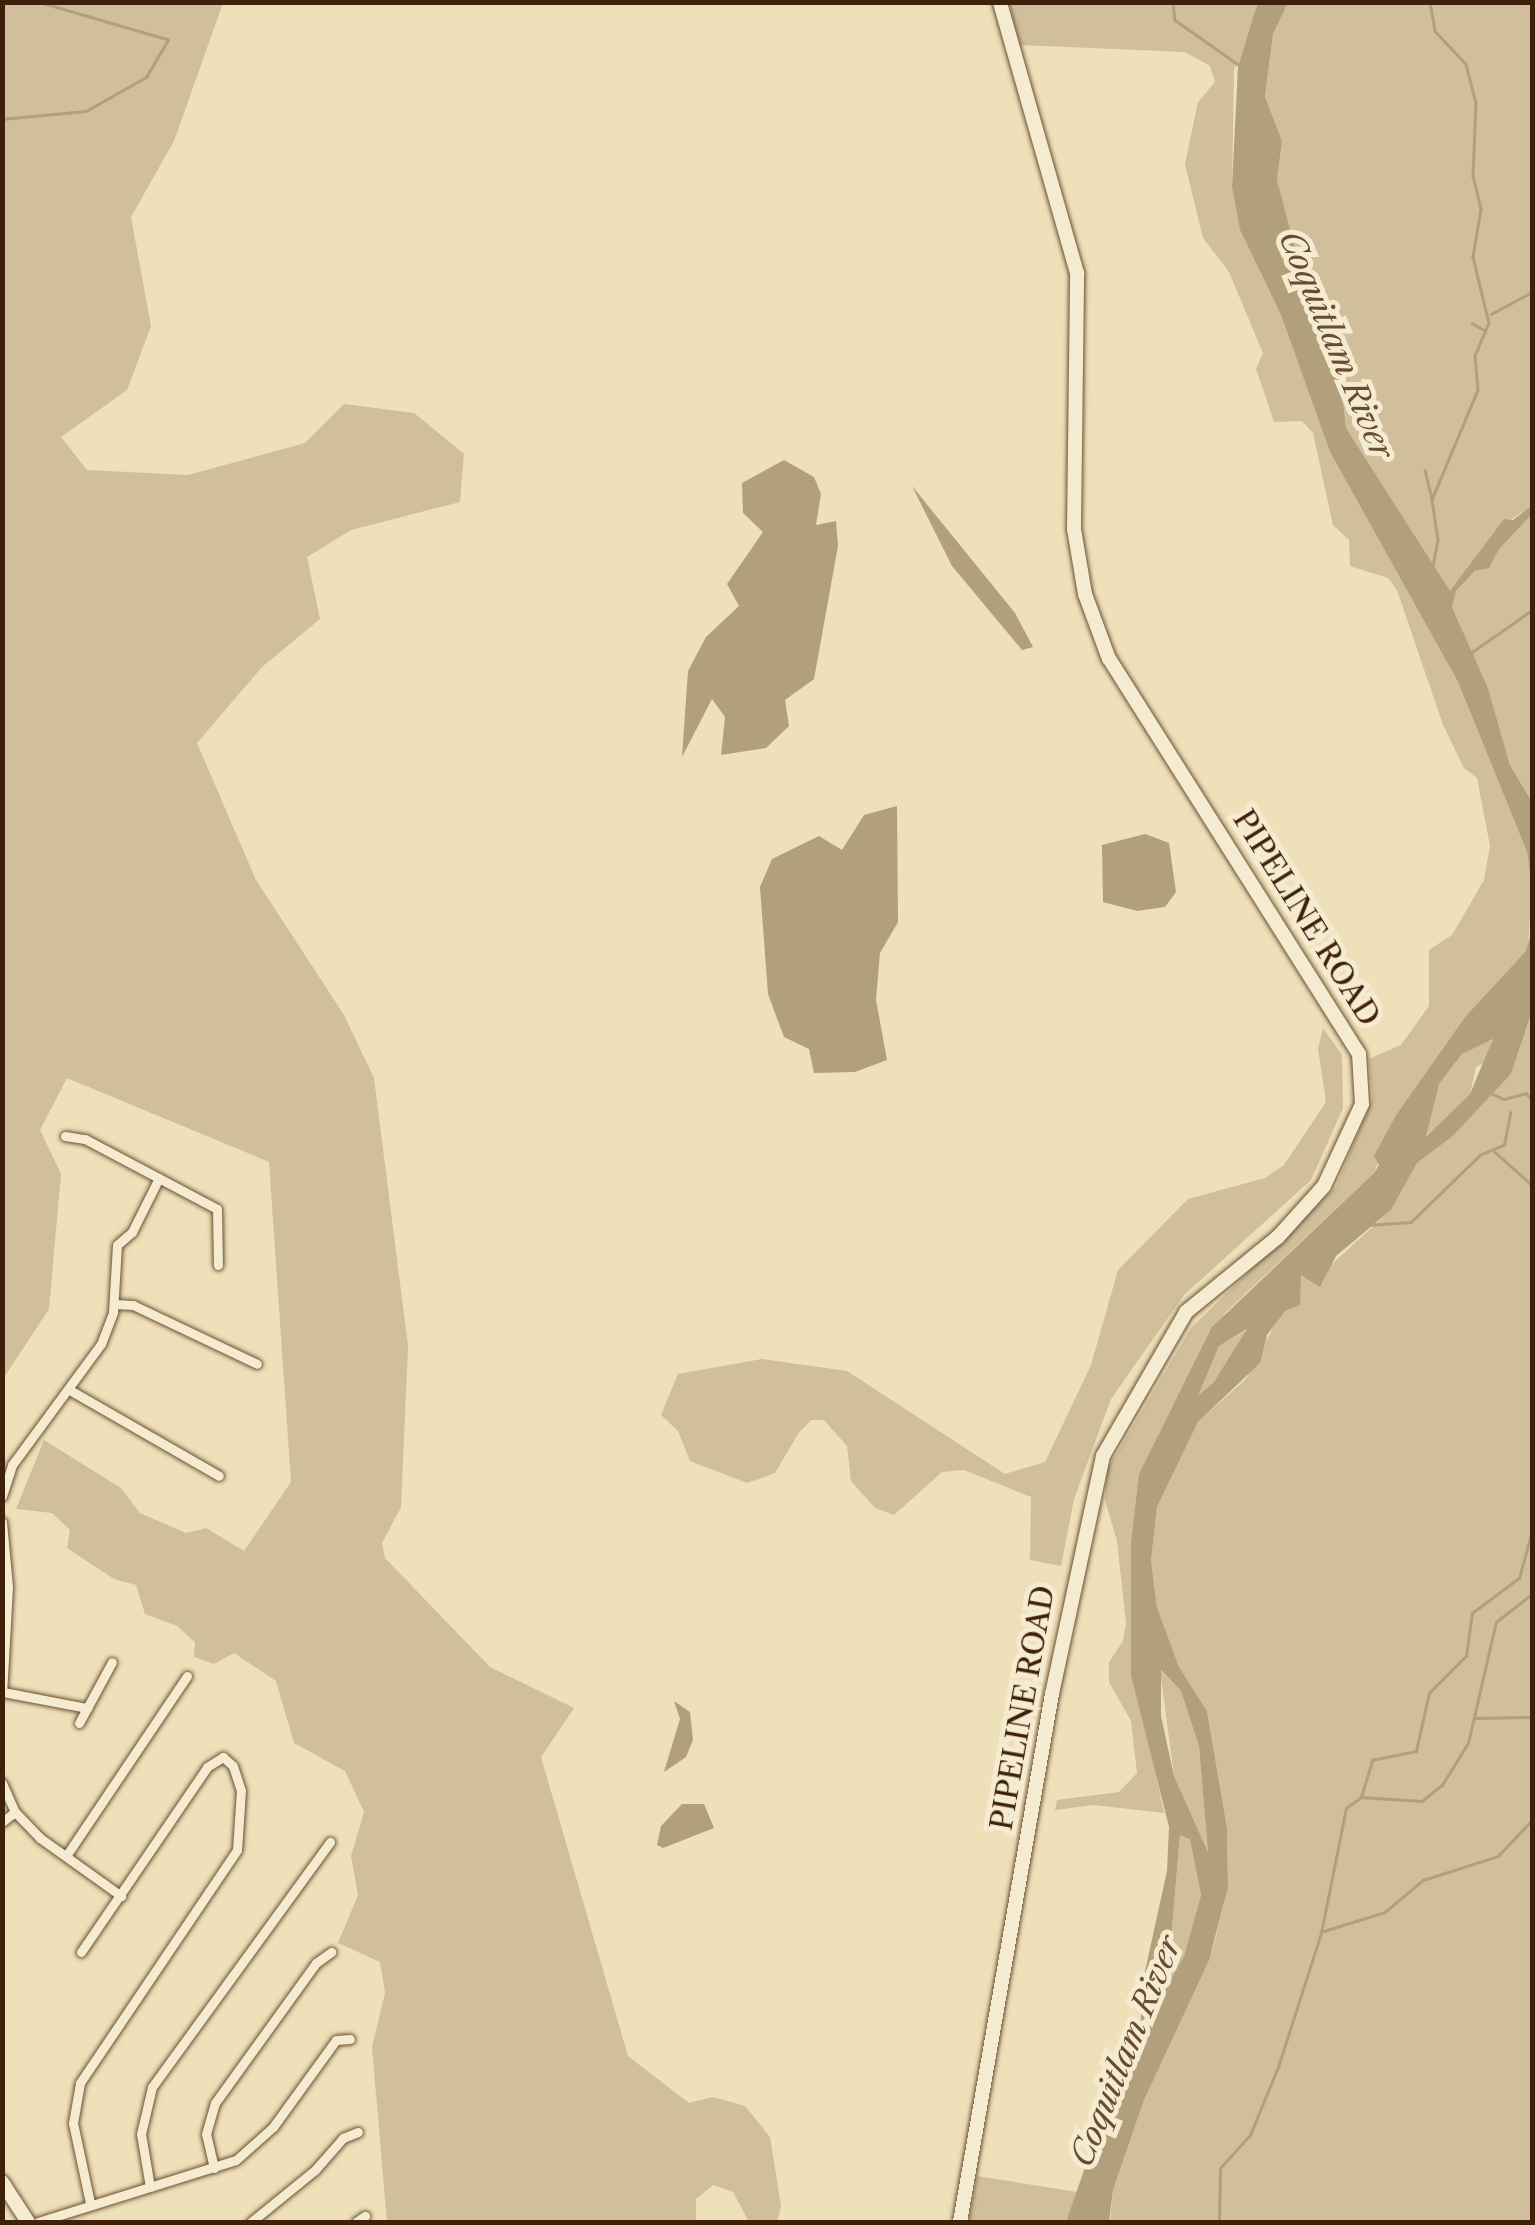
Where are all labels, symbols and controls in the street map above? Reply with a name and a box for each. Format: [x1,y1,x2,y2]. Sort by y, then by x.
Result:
water label: Coquitlam River [1270,225,1402,465]
street label: PIPELINE ROAD [1225,803,1387,1033]
street label: PIPELINE ROAD [984,1583,1062,1833]
water label: Coquitlam River [1062,1930,1190,2172]

